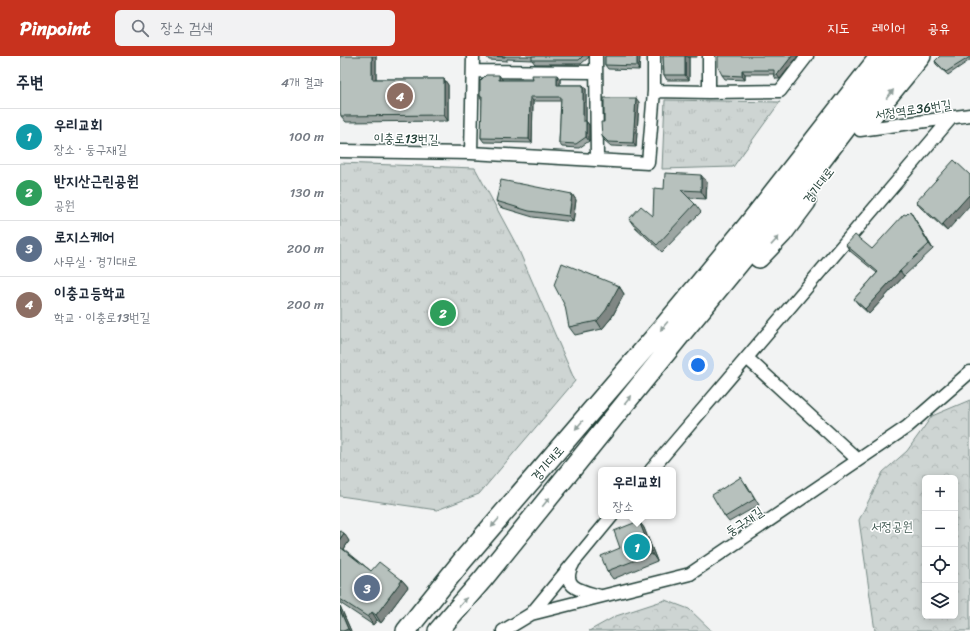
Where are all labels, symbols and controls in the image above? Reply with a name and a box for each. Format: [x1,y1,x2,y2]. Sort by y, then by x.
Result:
search box [115,10,395,46]
text: Pinpoint [20,12,91,45]
text: 장소 검색 [161,15,213,41]
text: 지도 [827,16,850,41]
text: 레이어 [872,16,905,41]
text: 공유 [927,16,950,41]
icon: search [129,17,151,39]
text: 주변 [16,67,43,97]
text: 4개 결과 [281,71,324,94]
pin: 4 [387,81,413,111]
one-way arrow [885,89,894,99]
street label: 서정역로36번길 [873,93,953,126]
text: 우리교회 [54,112,102,138]
text: 1 [26,125,32,148]
text: 100 m [289,125,324,148]
street label: 이충로13번길 [373,126,439,151]
text: 장소 · 둥구재길 [54,138,127,161]
street label: 경기대로 [797,162,840,209]
text: 반지산근린공원 [54,168,139,194]
text: 2 [25,181,33,204]
text: 130 m [290,181,324,204]
text: 공원 [54,194,75,217]
text: 로지스케어 [54,224,114,250]
one-way arrow [771,236,780,246]
text: 3 [25,237,33,260]
text: 200 m [287,237,324,260]
text: 사무실 · 경기대로 [54,250,137,273]
text: 이충고등학교 [54,280,126,306]
text: 4 [25,293,33,316]
text: 200 m [287,293,324,316]
pin: 2 [430,298,456,328]
text: 학교 · 이충로13번길 [54,306,150,329]
one-way arrow [660,321,669,331]
your location [688,355,708,375]
one-way arrow [623,395,632,406]
one-way arrow [575,419,584,430]
street label: 경기대로 [525,440,570,487]
popup [598,467,676,519]
text: 우리교회 [613,469,661,495]
map controls [922,475,958,619]
button: + [922,475,958,511]
text: 장소 [613,495,634,518]
one-way arrow [542,496,550,507]
street label: 둥구재길 [721,500,768,543]
button: − [922,511,958,547]
park label: 서정공원 [871,515,913,538]
one-way arrow [490,518,499,528]
pin: 1 [624,532,650,562]
button: locate [922,547,958,583]
pin: 3 [354,573,380,603]
button: layers [922,583,958,619]
one-way arrow [459,597,468,607]

